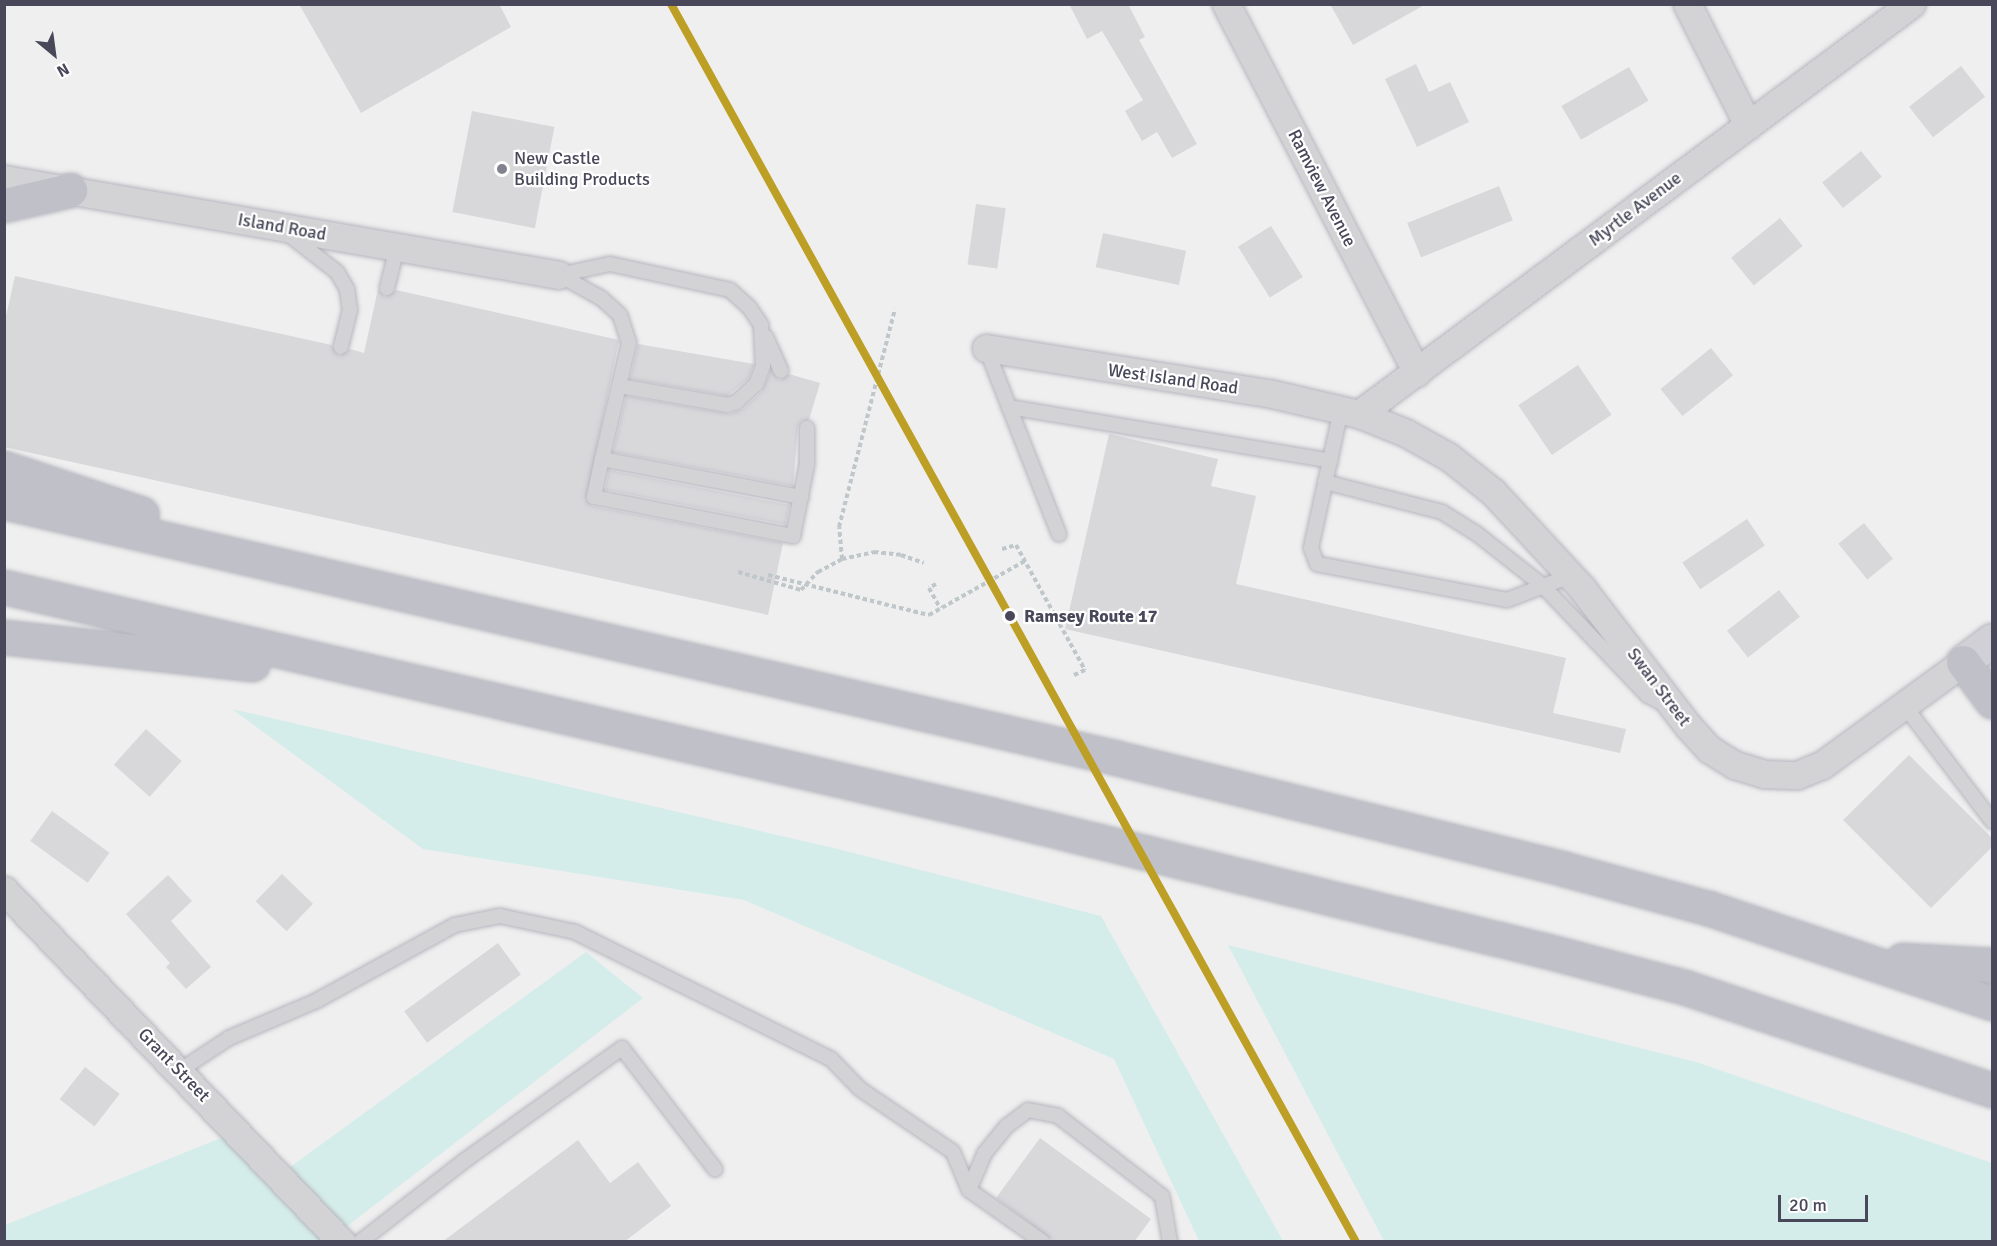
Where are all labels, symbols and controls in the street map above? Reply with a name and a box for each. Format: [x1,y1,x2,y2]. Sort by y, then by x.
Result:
north arrow [24,24,84,84]
text: N [53,58,72,81]
street label: Ramview Avenue [1283,126,1361,250]
place label: New Castle Building Products [514,148,650,190]
marker: New Castle Building Products [495,162,509,176]
street label: Myrtle Avenue [1584,167,1686,251]
street label: Island Road [236,209,328,245]
street label: West Island Road [1107,359,1239,399]
place label: Ramsey Route 17 [1024,605,1157,627]
marker: Ramsey Route 17 [1001,607,1019,625]
street label: Swan Street [1623,644,1695,730]
street label: Grant Street [134,1024,214,1106]
scale bar [1781,1183,1871,1221]
text: 20 m [1789,1194,1827,1216]

